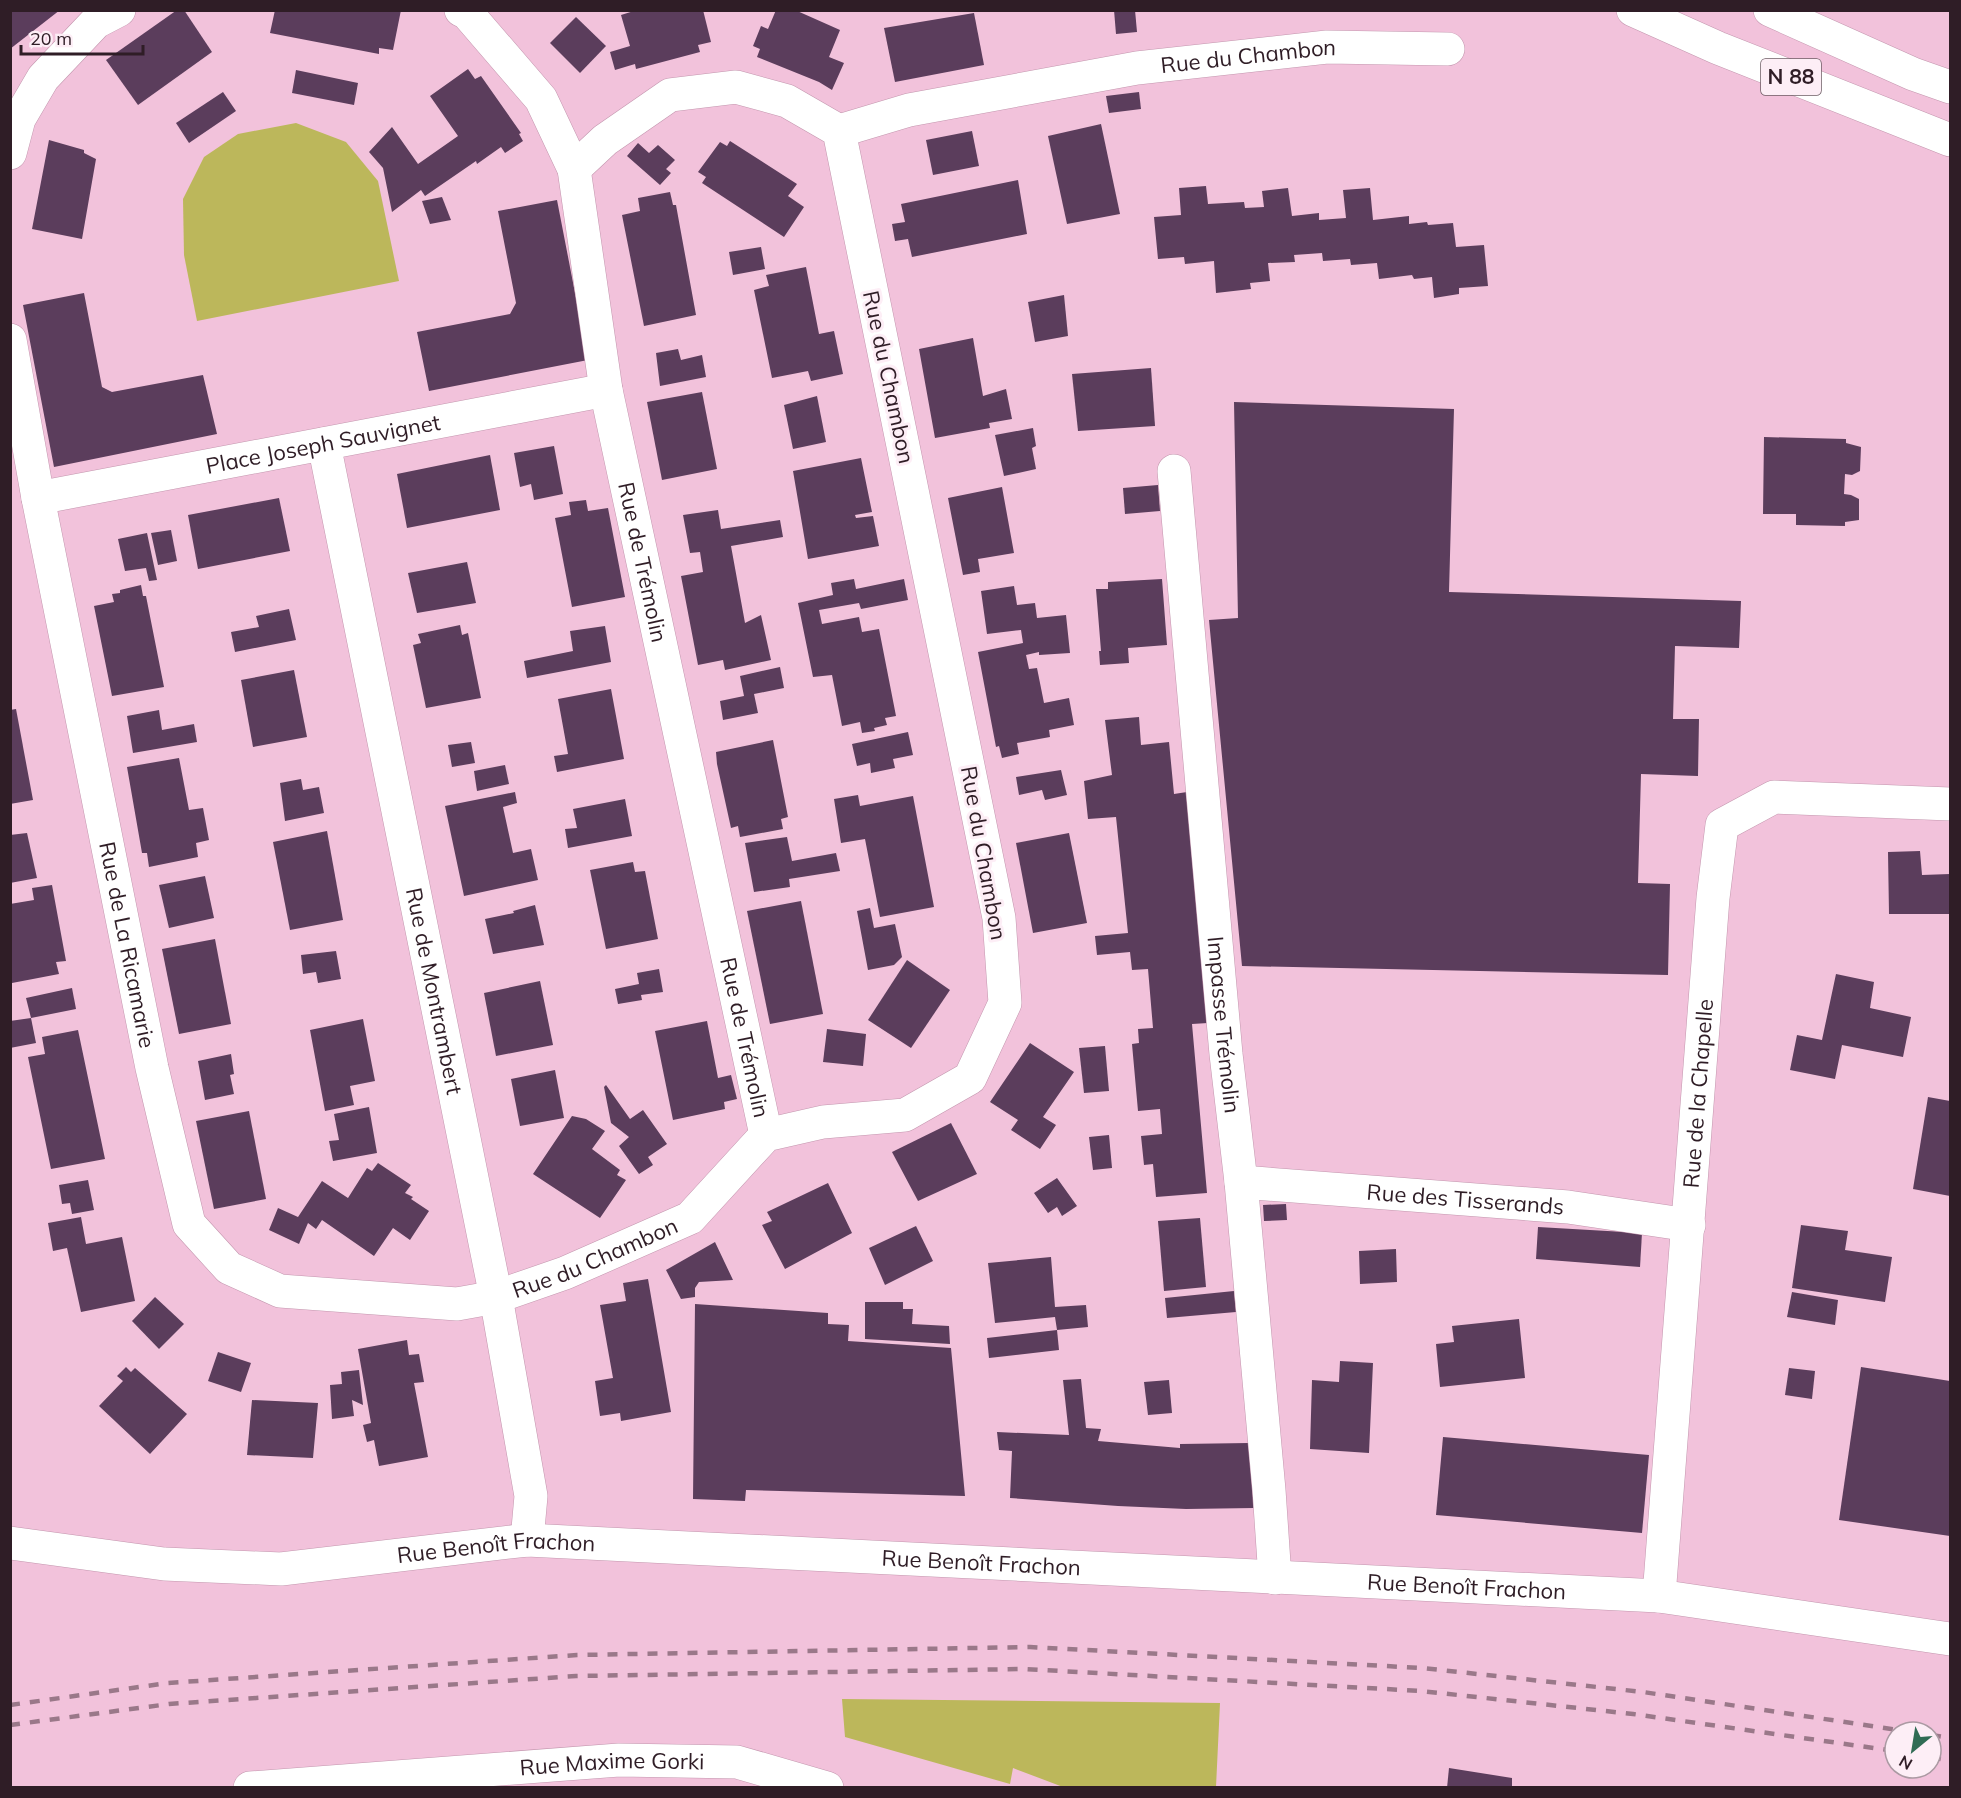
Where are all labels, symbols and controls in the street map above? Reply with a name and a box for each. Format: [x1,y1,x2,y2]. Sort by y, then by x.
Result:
scale bar [21,18,142,56]
text: 20 m [30,27,72,50]
street label: Rue du Chambon [1159,33,1336,79]
road number: N 88 [1761,59,1821,95]
street label: Rue du Chambon [857,288,921,466]
street label: Place Joseph Sauvignet [203,408,443,480]
street label: Rue de Trémolin [612,479,674,645]
street label: Rue du Chambon [955,764,1013,942]
street label: Rue de La Ricamarie [93,839,162,1050]
street label: Rue de Montrambert [400,885,469,1097]
street label: Impasse Trémolin [1202,935,1247,1115]
street label: Rue de Trémolin [714,955,776,1120]
street label: Rue de la Chapelle [1677,998,1719,1189]
street label: Rue des Tisserands [1366,1178,1565,1221]
street label: Rue du Chambon [509,1211,682,1304]
street label: Rue Benoît Frachon [395,1526,596,1569]
street label: Rue Benoît Frachon [881,1544,1081,1581]
street label: Rue Benoît Frachon [1366,1568,1567,1605]
north arrow [1883,1720,1943,1780]
street label: Rue Maxime Gorki [519,1746,705,1781]
text: N [1895,1751,1916,1775]

